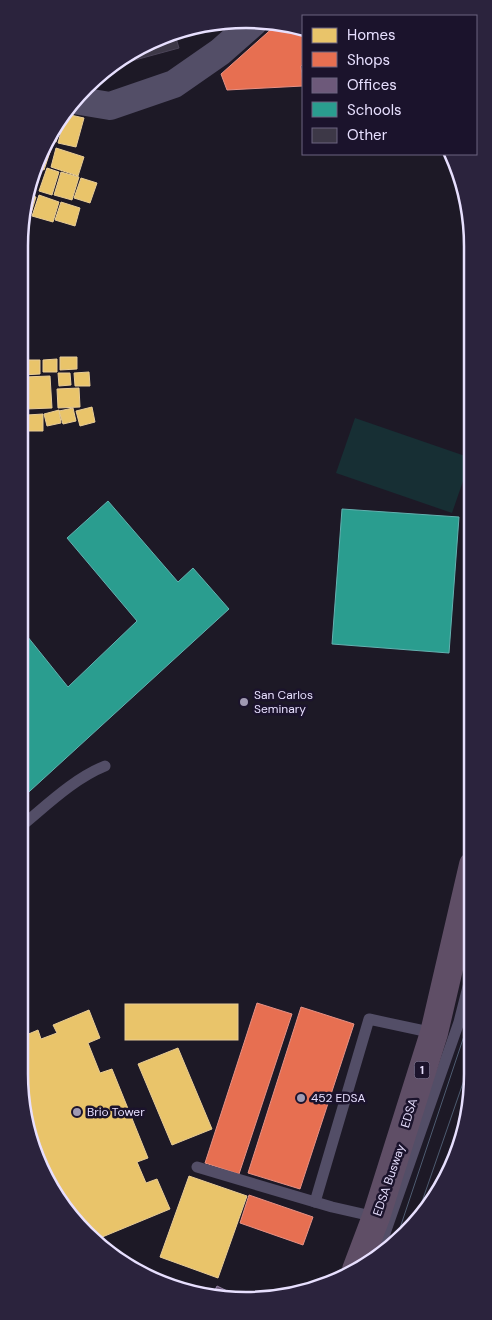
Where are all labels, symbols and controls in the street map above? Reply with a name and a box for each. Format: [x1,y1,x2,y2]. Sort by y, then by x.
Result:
legend [302,15,477,155]
text: Homes [347,25,396,45]
text: Shops [347,50,390,70]
text: Offices [347,75,397,95]
text: Schools [347,100,402,120]
text: Other [347,125,388,145]
place label: San Carlos Seminary [254,687,313,717]
marker: San Carlos Seminary [238,696,250,708]
road number: 1 [414,1062,430,1078]
place label: 452 EDSA [311,1090,366,1106]
marker: 452 EDSA [295,1092,307,1104]
street label: EDSA [397,1096,421,1130]
place label: Brio Tower [87,1104,145,1120]
marker: Brio Tower [71,1106,83,1118]
street label: EDSA Busway [369,1142,409,1218]

